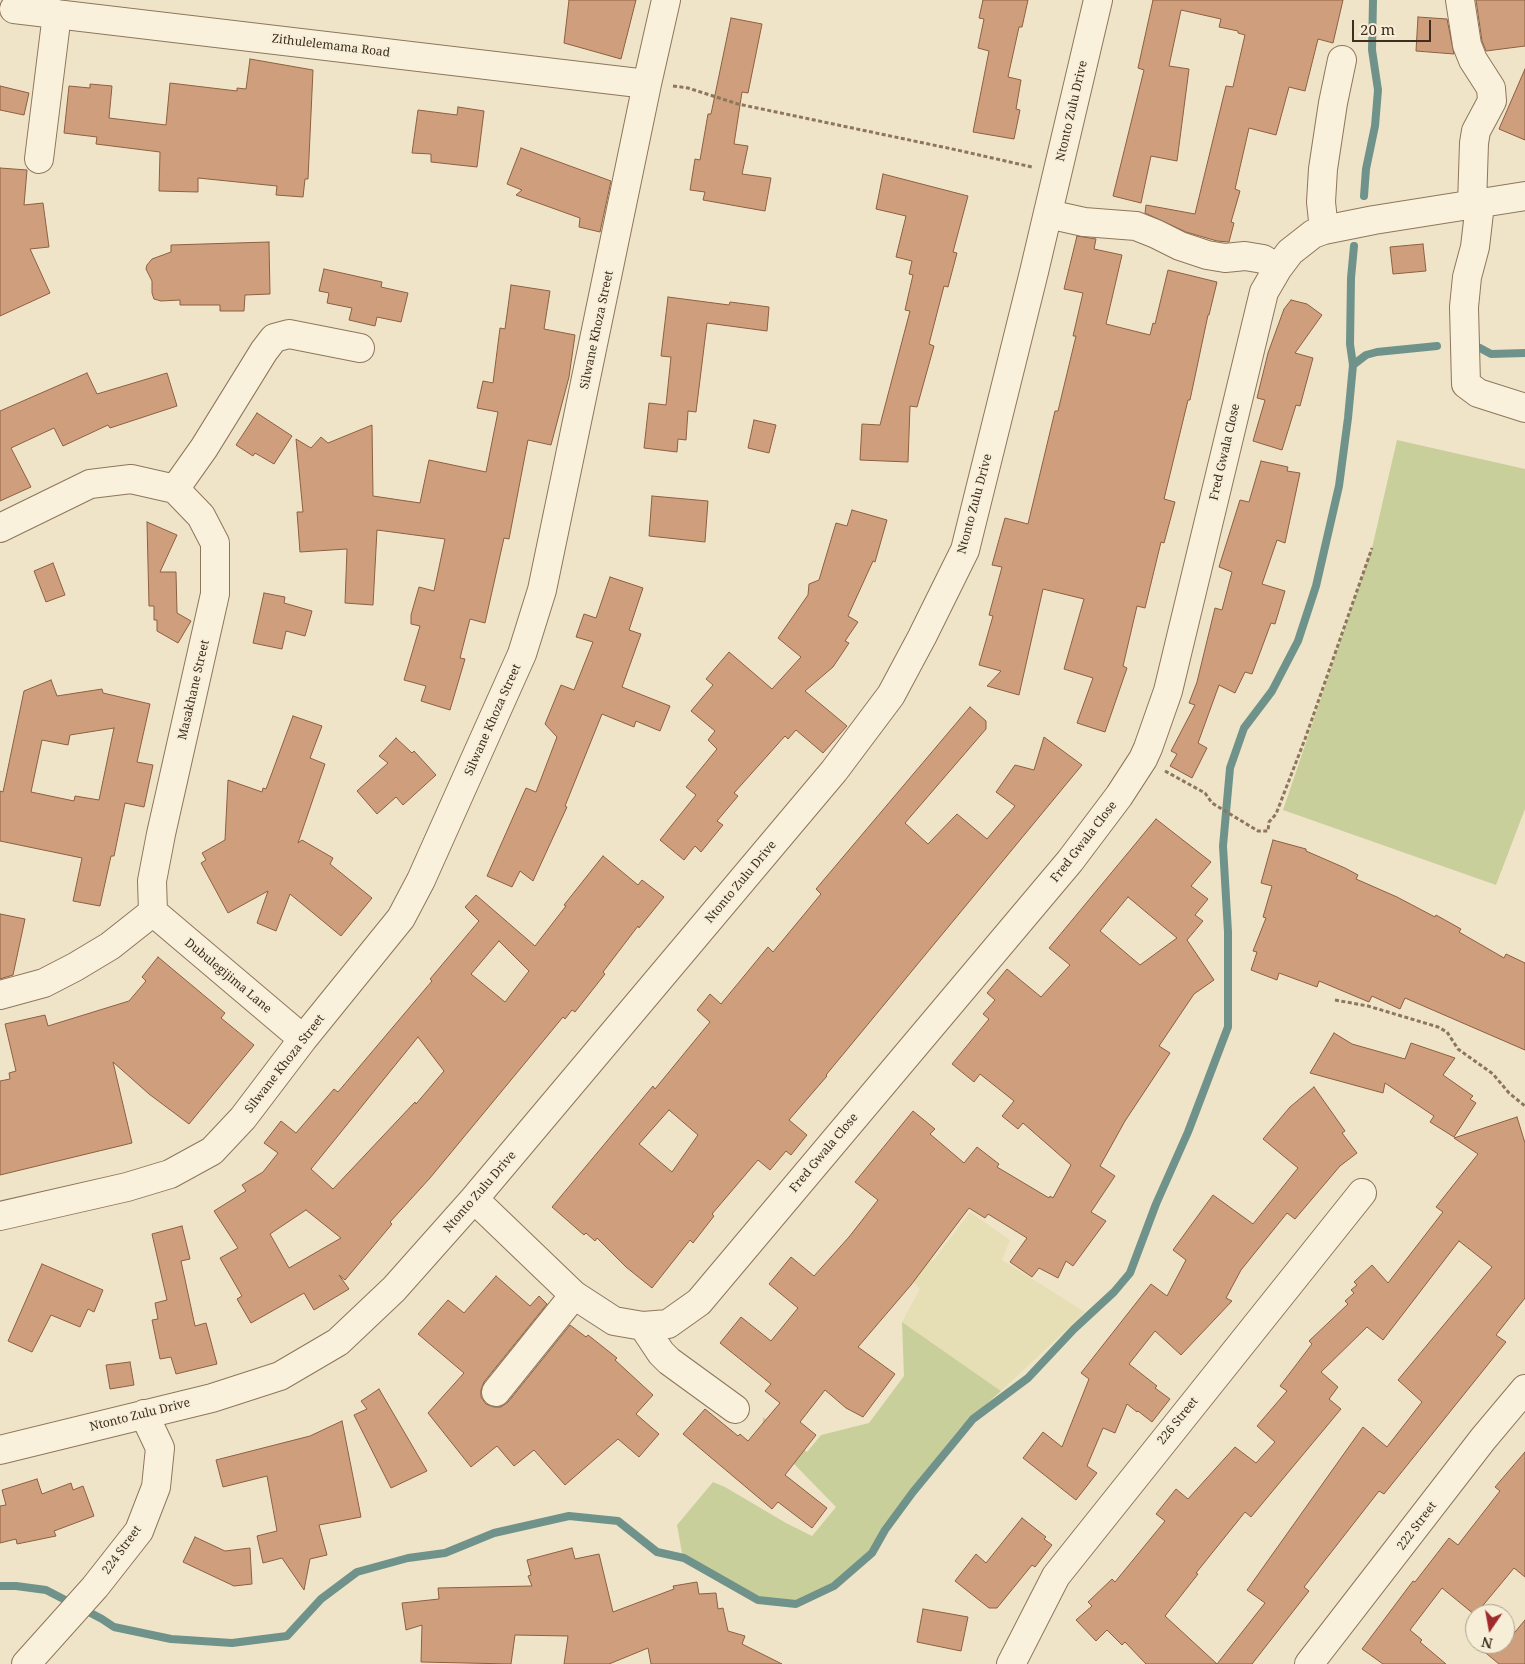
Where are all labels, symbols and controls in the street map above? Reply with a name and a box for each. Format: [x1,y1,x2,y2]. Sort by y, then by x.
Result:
scale bar [1355,10,1434,42]
text: 20 m [1360,19,1395,39]
street label: Zithulelemama Road [271,32,391,60]
street label: Ntonto Zulu Drive [1053,59,1091,163]
street label: Silwane Khoza Street [577,269,617,391]
street label: Fred Gwala Close [1207,402,1243,502]
street label: Ntonto Zulu Drive [955,452,995,556]
street label: Masakhane Street [175,639,213,741]
street label: Silwane Khoza Street [462,662,524,778]
street label: Fred Gwala Close [1048,799,1120,885]
street label: Ntonto Zulu Drive [702,838,780,926]
street label: Dubulegijima Lane [182,936,274,1016]
street label: Silwane Khoza Street [242,1012,328,1116]
street label: Fred Gwala Close [787,1111,861,1195]
street label: Ntonto Zulu Drive [441,1148,519,1236]
street label: 226 Street [1155,1394,1201,1448]
street label: Ntonto Zulu Drive [88,1396,192,1434]
street label: 222 Street [1394,1499,1440,1553]
street label: 224 Street [100,1523,144,1577]
north arrow [1465,1604,1515,1654]
text: N [1480,1633,1494,1654]

